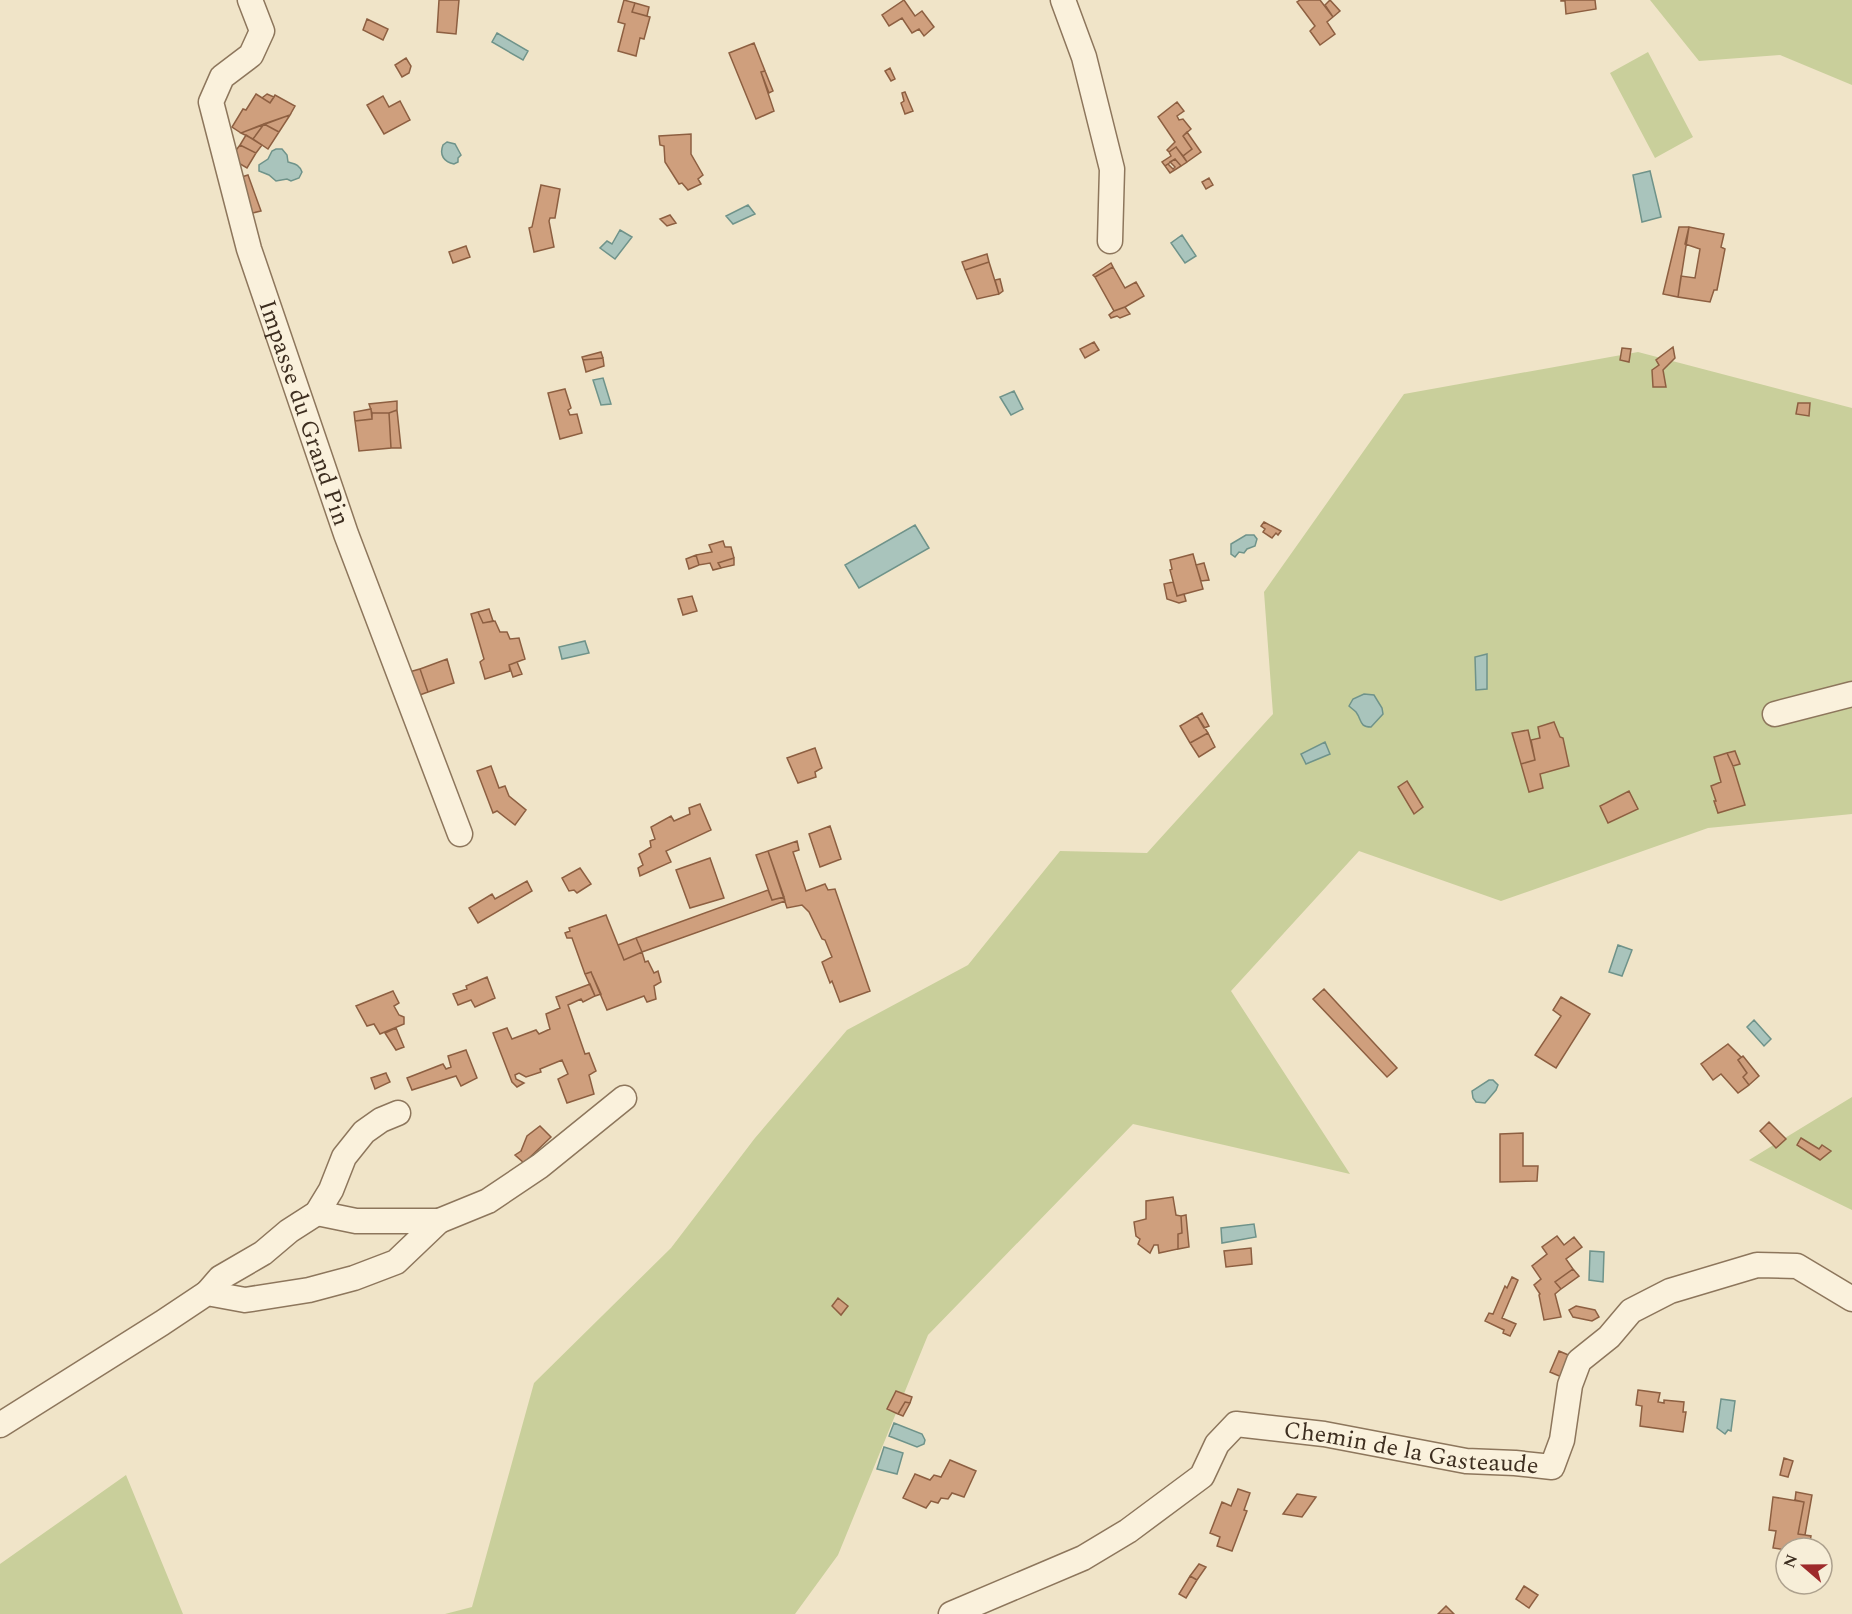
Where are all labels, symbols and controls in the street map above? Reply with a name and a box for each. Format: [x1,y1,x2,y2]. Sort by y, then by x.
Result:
street label: Impasse du Grand Pin [249,295,359,531]
street label: Chemin de la Gasteaude [1282,1413,1540,1484]
north arrow [1774,1536,1834,1596]
text: N [1777,1551,1804,1571]

